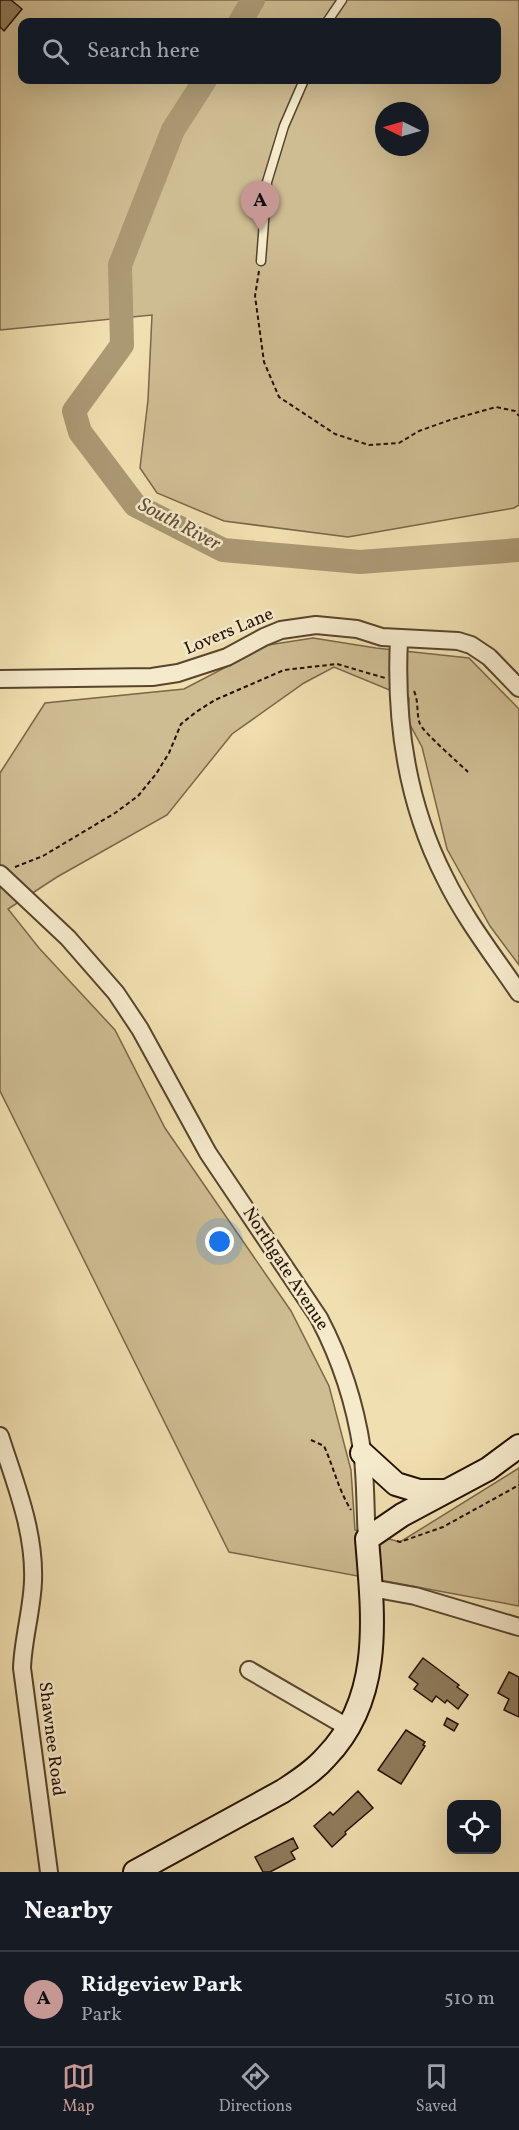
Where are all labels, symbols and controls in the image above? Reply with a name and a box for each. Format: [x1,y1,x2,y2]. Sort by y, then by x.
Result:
search box [18,18,501,84]
icon: search [39,35,72,68]
text: Search here [87,36,200,67]
north arrow [375,102,429,156]
pin: A [240,182,280,231]
water label: South River [133,492,226,559]
street label: Lovers Lane [181,602,277,662]
street label: Northgate Avenue [236,1202,334,1336]
your location [205,1227,234,1256]
street label: Shawnee Road [32,1680,70,1798]
map controls [447,1800,501,1854]
button: locate [447,1800,501,1854]
text: Nearby [24,1893,113,1929]
text: Ridgeview Park [81,1970,242,2001]
text: A [36,1985,51,2013]
text: 510 m [444,1985,495,2013]
text: Park [81,2001,122,2029]
tab: Map [62,2060,95,2118]
tab: Directions [219,2060,292,2118]
tab: Saved [416,2060,457,2118]

